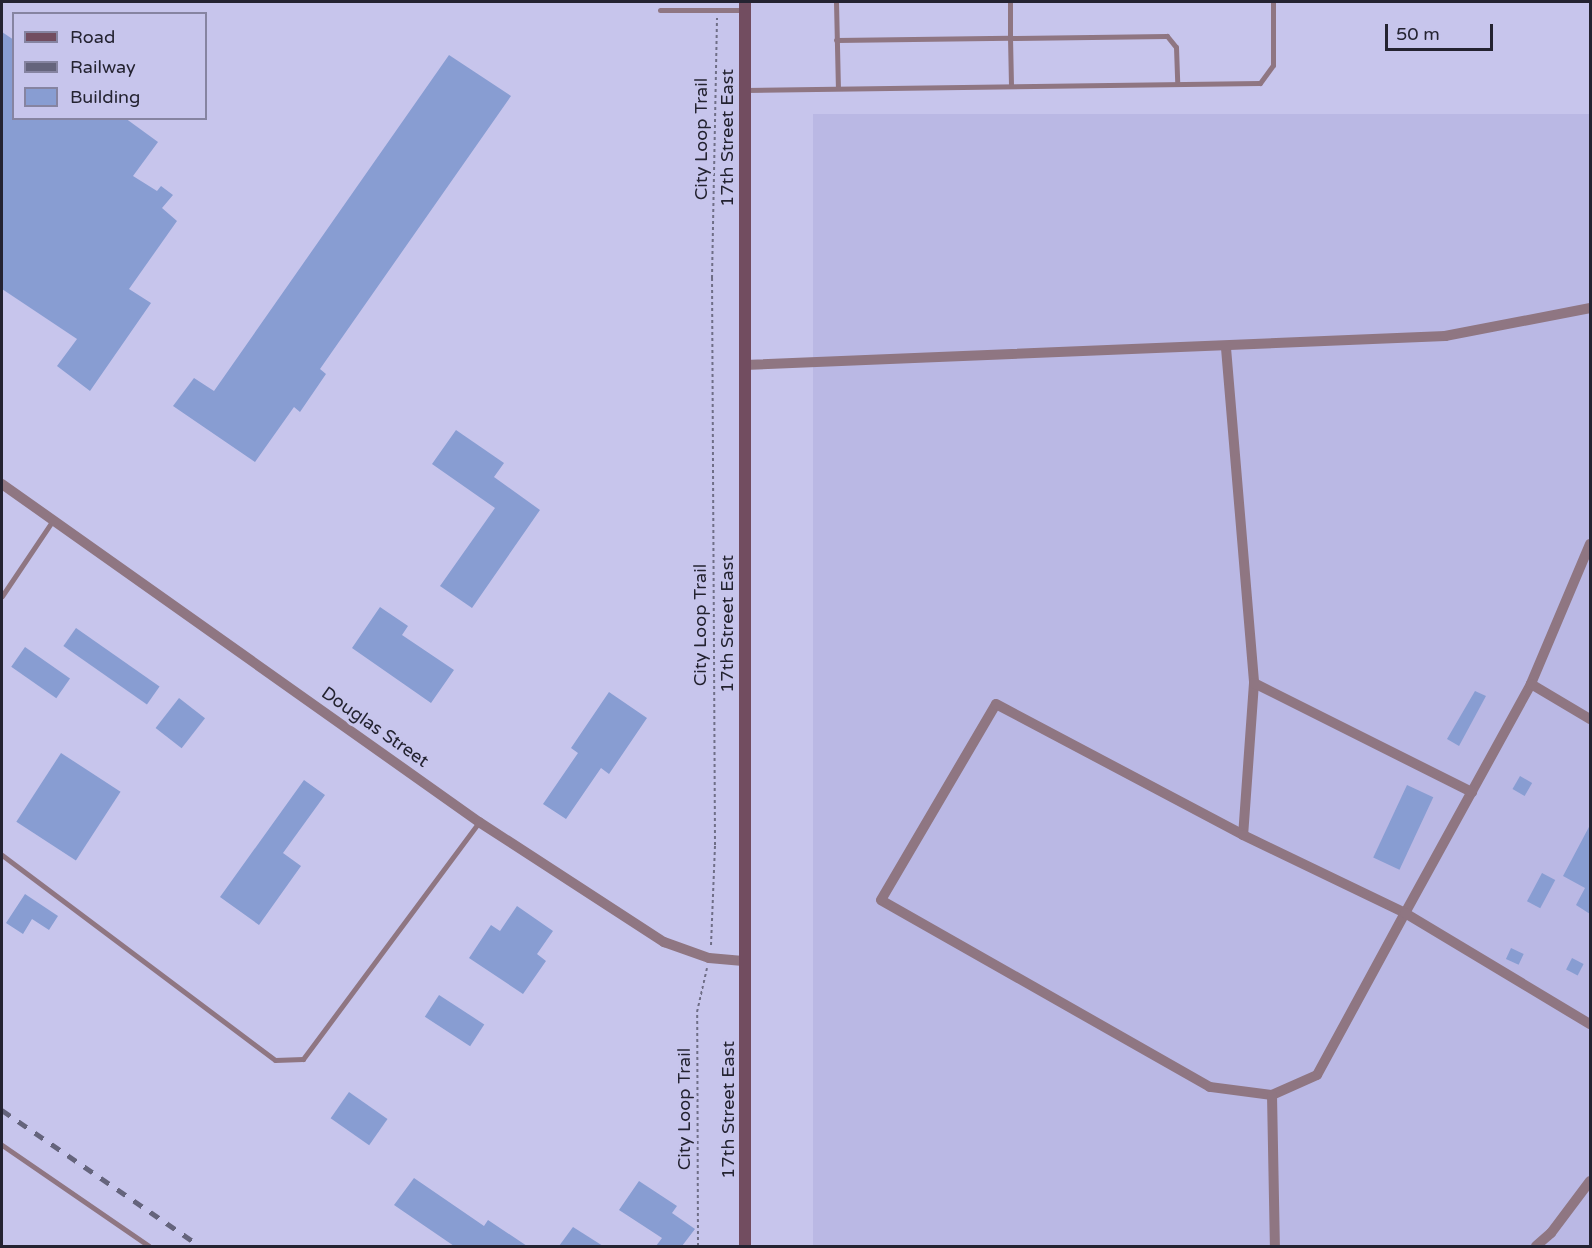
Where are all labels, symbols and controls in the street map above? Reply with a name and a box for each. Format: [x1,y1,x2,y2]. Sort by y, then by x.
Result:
legend [12,12,207,120]
scale bar [1388,12,1496,50]
text: 50 m [1396,23,1440,45]
text: Road [70,26,115,48]
text: Railway [70,56,136,78]
street label: 17th Street East [716,69,738,207]
street label: City Loop Trail [690,78,712,200]
text: Building [70,86,140,108]
street label: 17th Street East [716,555,738,693]
street label: City Loop Trail [689,564,711,686]
street label: Douglas Street [317,682,433,772]
street label: 17th Street East [717,1041,739,1179]
street label: City Loop Trail [673,1048,695,1170]

